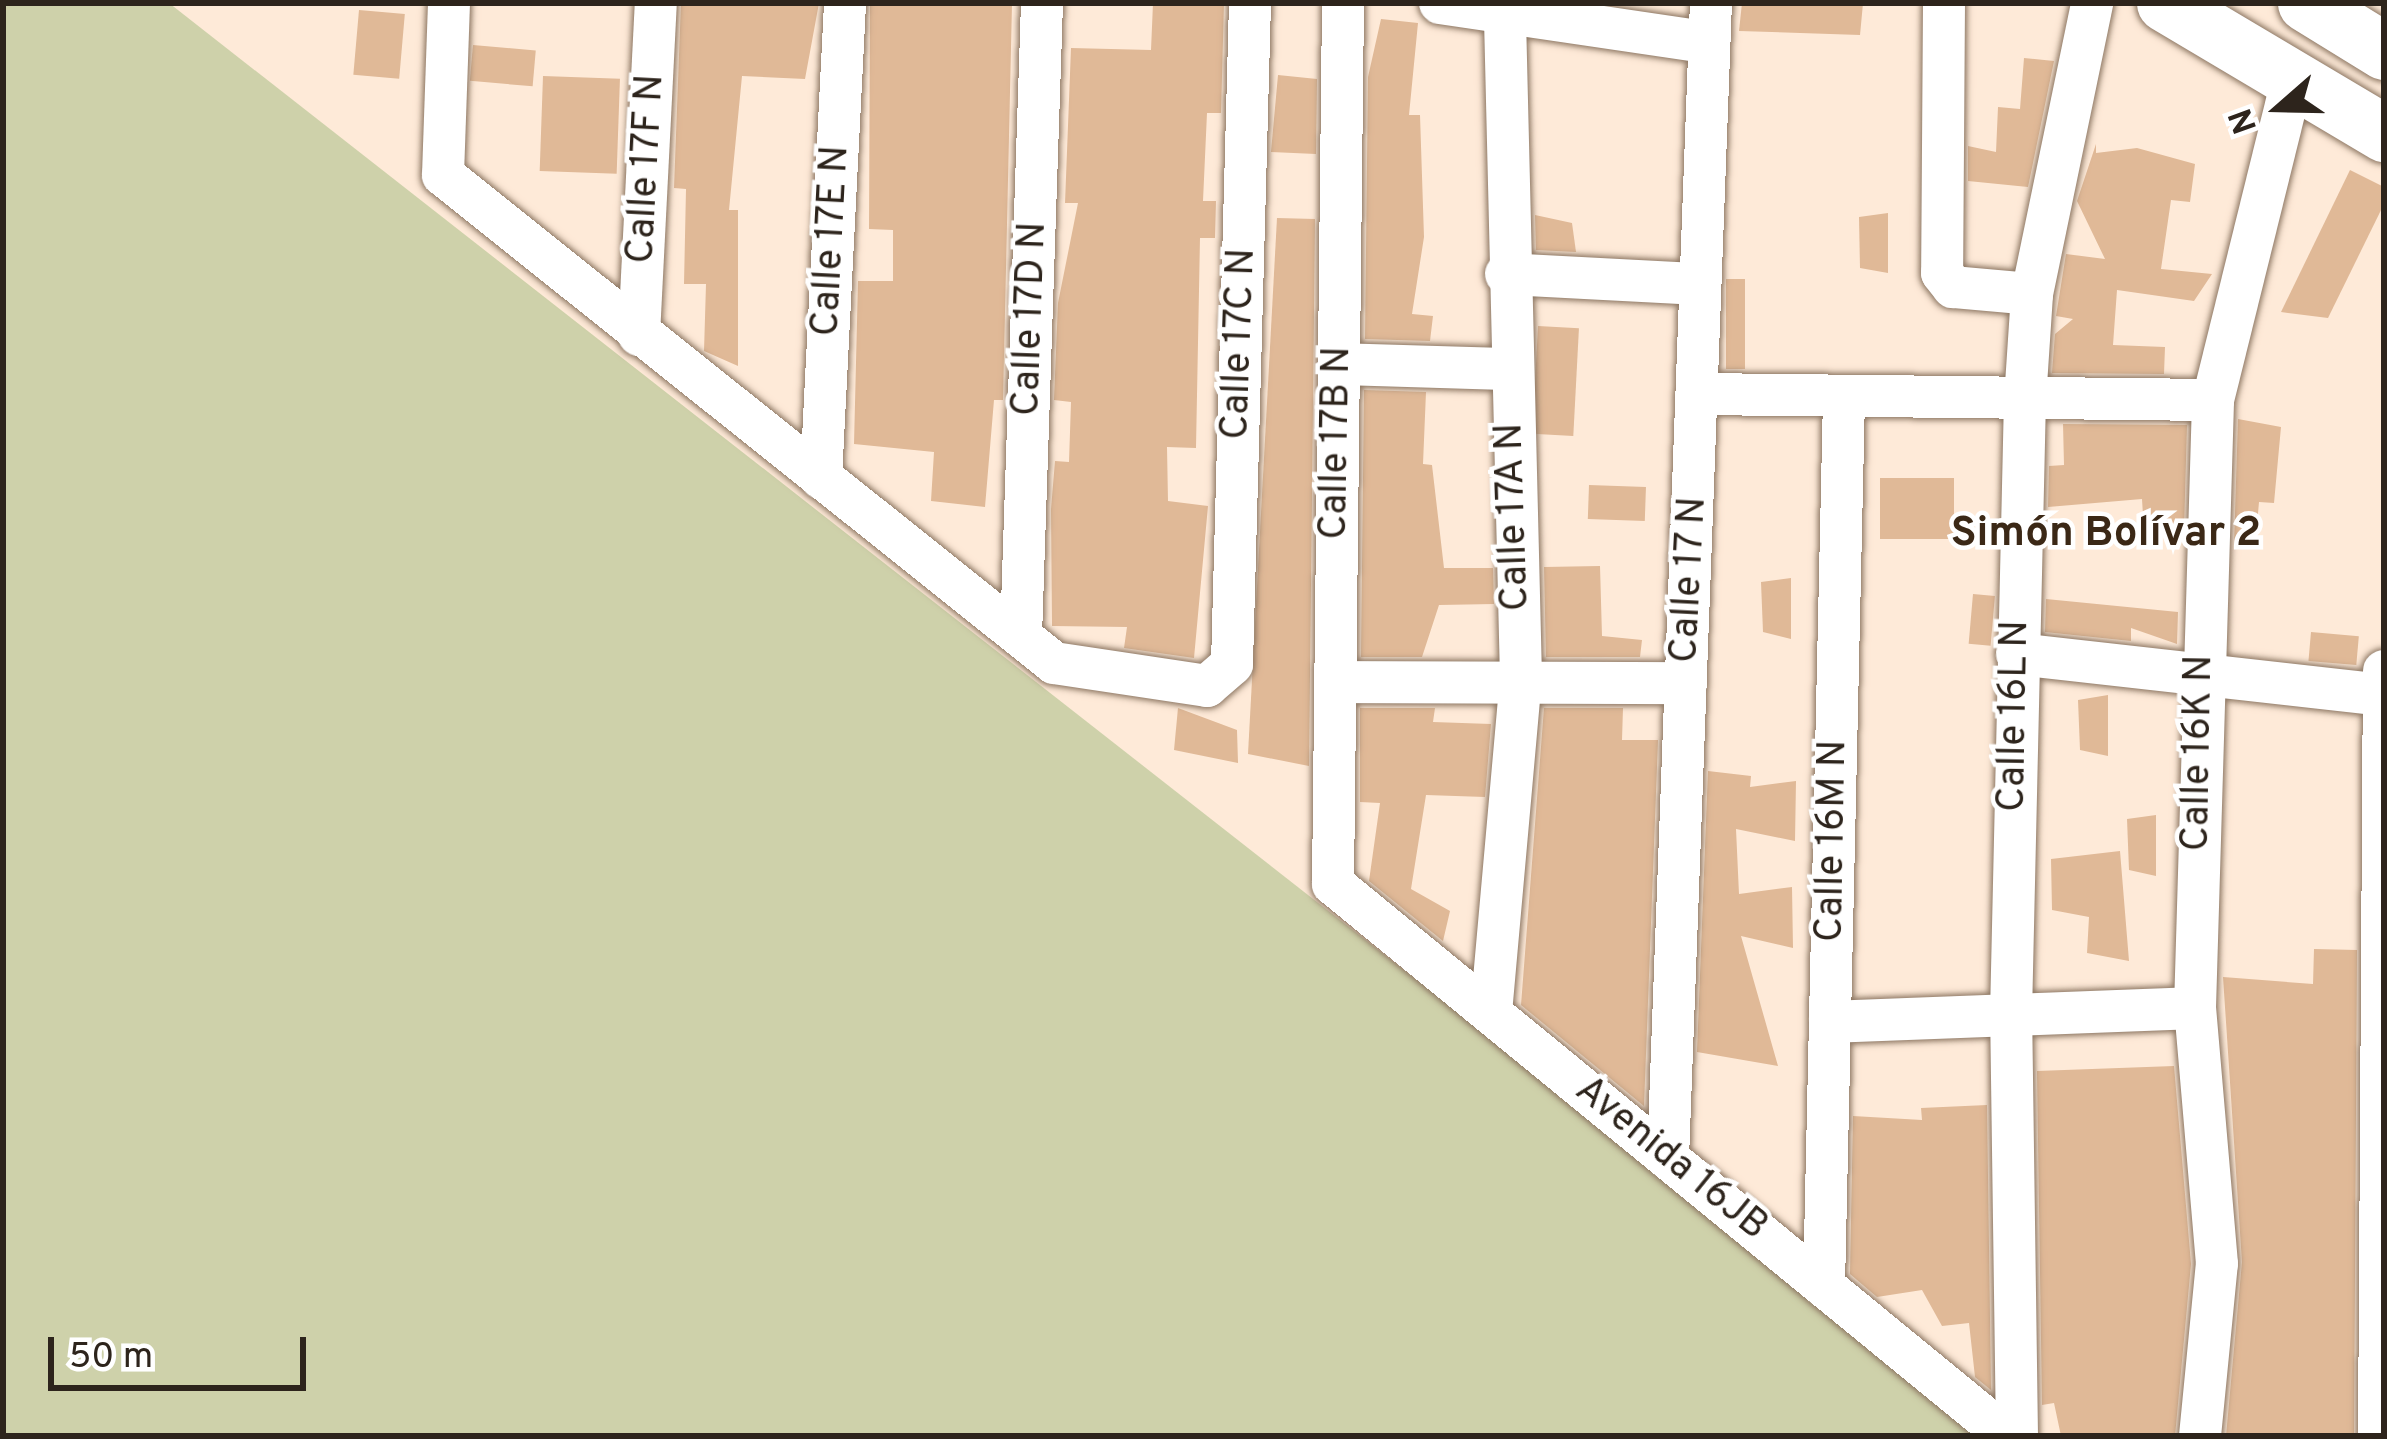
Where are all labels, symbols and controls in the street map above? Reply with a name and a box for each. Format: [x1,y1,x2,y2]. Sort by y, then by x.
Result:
north arrow [2219,48,2339,168]
street label: Calle 17F N [620,73,676,265]
text: N [2221,102,2269,139]
street label: Calle 17E N [805,144,861,338]
street label: Calle 17D N [1005,221,1059,417]
street label: Calle 17C N [1214,247,1268,441]
street label: Calle 17B N [1313,346,1363,540]
street label: Calle 17A N [1488,421,1542,613]
street label: Calle 17 N [1663,495,1719,665]
district label: Simón Bolívar 2 [1951,510,2261,560]
street label: Calle 16L N [1991,619,2041,813]
street label: Calle 16K N [2175,654,2225,852]
street label: Calle 16M N [1809,739,1859,943]
street label: Avenida 16JB [1564,1068,1776,1252]
scale bar [54,1313,312,1387]
text: 50 m [69,1335,153,1381]

